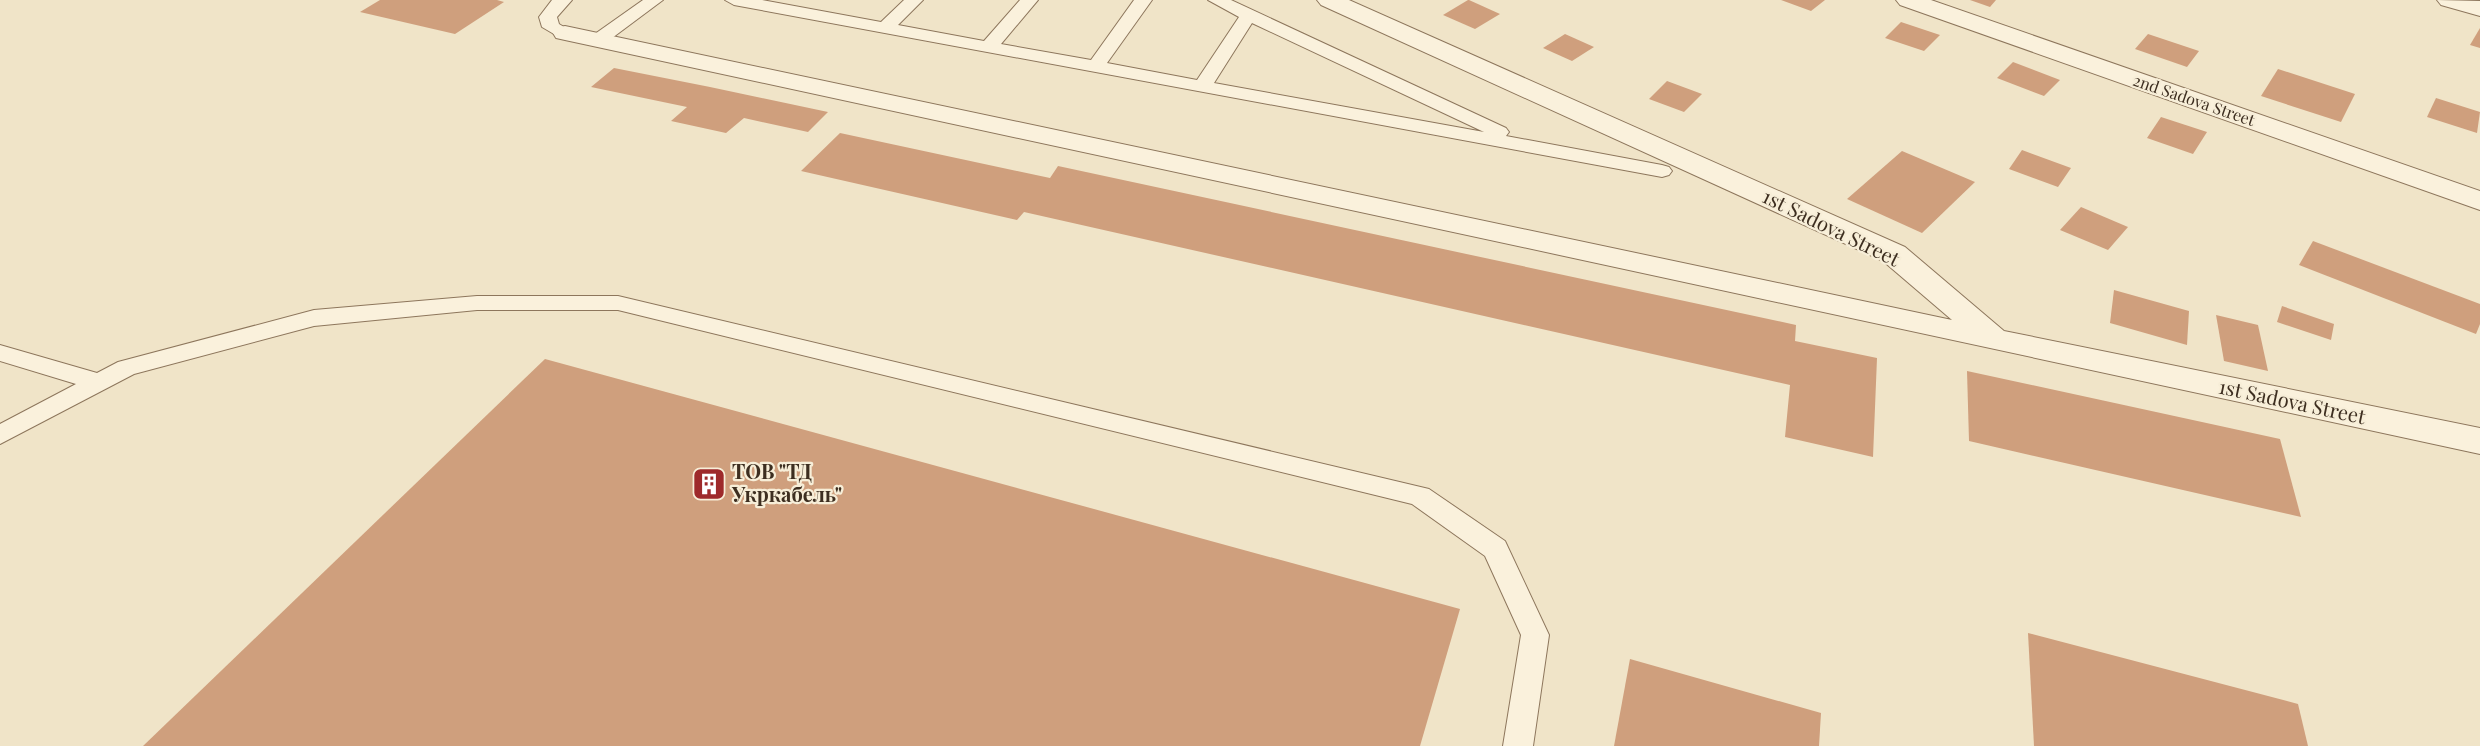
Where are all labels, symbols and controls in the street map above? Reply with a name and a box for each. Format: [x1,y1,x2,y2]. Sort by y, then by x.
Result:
street label: 2nd Sadova Street [2130,69,2258,130]
street label: 1st Sadova Street [1759,182,1906,272]
street label: 1st Sadova Street [2216,372,2369,429]
place label: ТОВ "ТД Укркабель" [731,457,842,507]
building icon: ТОВ "ТД Укркабель" [691,466,727,502]

